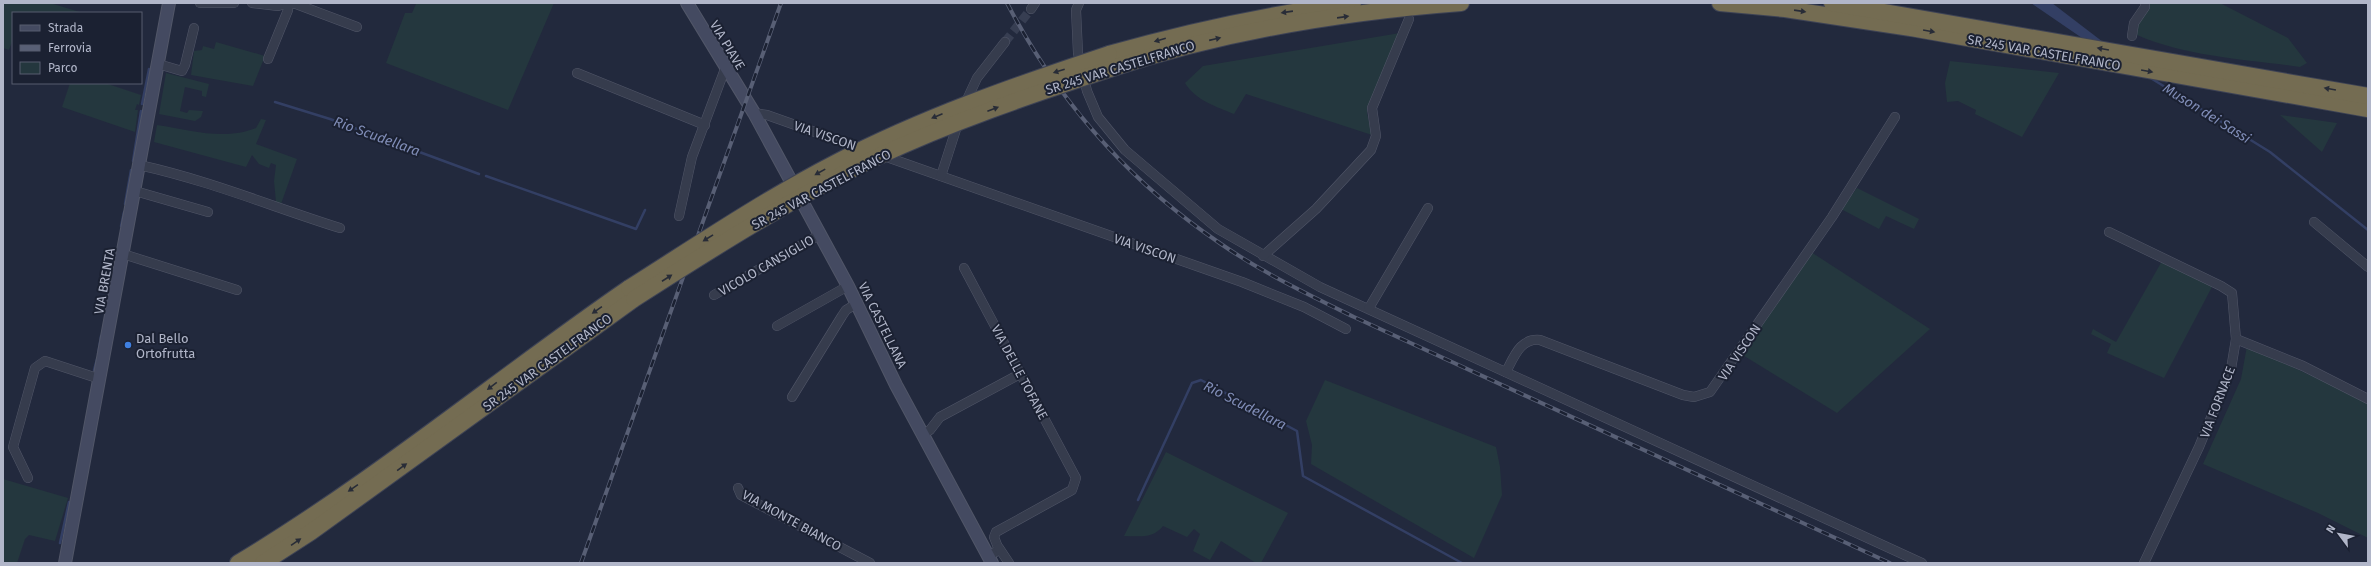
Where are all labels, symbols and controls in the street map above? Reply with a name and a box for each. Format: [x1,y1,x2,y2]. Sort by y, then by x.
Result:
one-way arrow [1794,8,1806,14]
one-way arrow [1281,9,1293,15]
legend [12,12,142,84]
one-way arrow [1337,14,1349,20]
street label: VIA PIAVE [707,18,748,73]
text: Strada [48,21,83,35]
one-way arrow [1923,28,1935,34]
street label: SR 245 VAR CASTELFRANCO [1966,32,2122,73]
one-way arrow [1209,35,1221,41]
one-way arrow [1154,37,1166,43]
street label: SR 245 VAR CASTELFRANCO [1044,38,1197,97]
text: Ferrovia [48,41,92,55]
one-way arrow [2097,46,2109,52]
text: Parco [48,61,78,75]
one-way arrow [1053,68,1065,74]
one-way arrow [2141,68,2153,74]
water label: Muson dei Sassi [2160,80,2254,147]
one-way arrow [2323,86,2336,92]
one-way arrow [987,106,999,112]
water label: Rio Scudellara [331,113,422,160]
one-way arrow [932,113,943,119]
street label: VIA VISCON [792,118,858,153]
street label: SR 245 VAR CASTELFRANCO [749,146,893,233]
one-way arrow [814,168,826,175]
street label: VIA VISCON [1112,231,1178,266]
street label: VICOLO CANSIGLIO [716,232,817,299]
one-way arrow [703,234,713,242]
street label: VIA BRENTA [91,246,118,315]
one-way arrow [662,274,672,282]
street label: VIA CASTELLANA [855,280,910,371]
one-way arrow [592,306,602,314]
street label: SR 245 VAR CASTELFRANCO [480,311,615,414]
street label: VIA VISCON [1715,321,1764,383]
street label: VIA DELLE TOFANE [988,322,1051,422]
place label: Dal Bello Ortofrutta [136,331,195,361]
marker: Dal Bello Ortofrutta [123,340,133,350]
street label: VIA FORNACE [2197,364,2238,440]
water label: Rio Scudellara [1201,377,1289,434]
one-way arrow [486,382,497,390]
one-way arrow [397,463,407,471]
one-way arrow [348,484,358,492]
street label: VIA MONTE BIANCO [740,487,844,554]
north arrow [2319,514,2359,554]
text: N [2323,522,2338,536]
one-way arrow [291,538,301,546]

